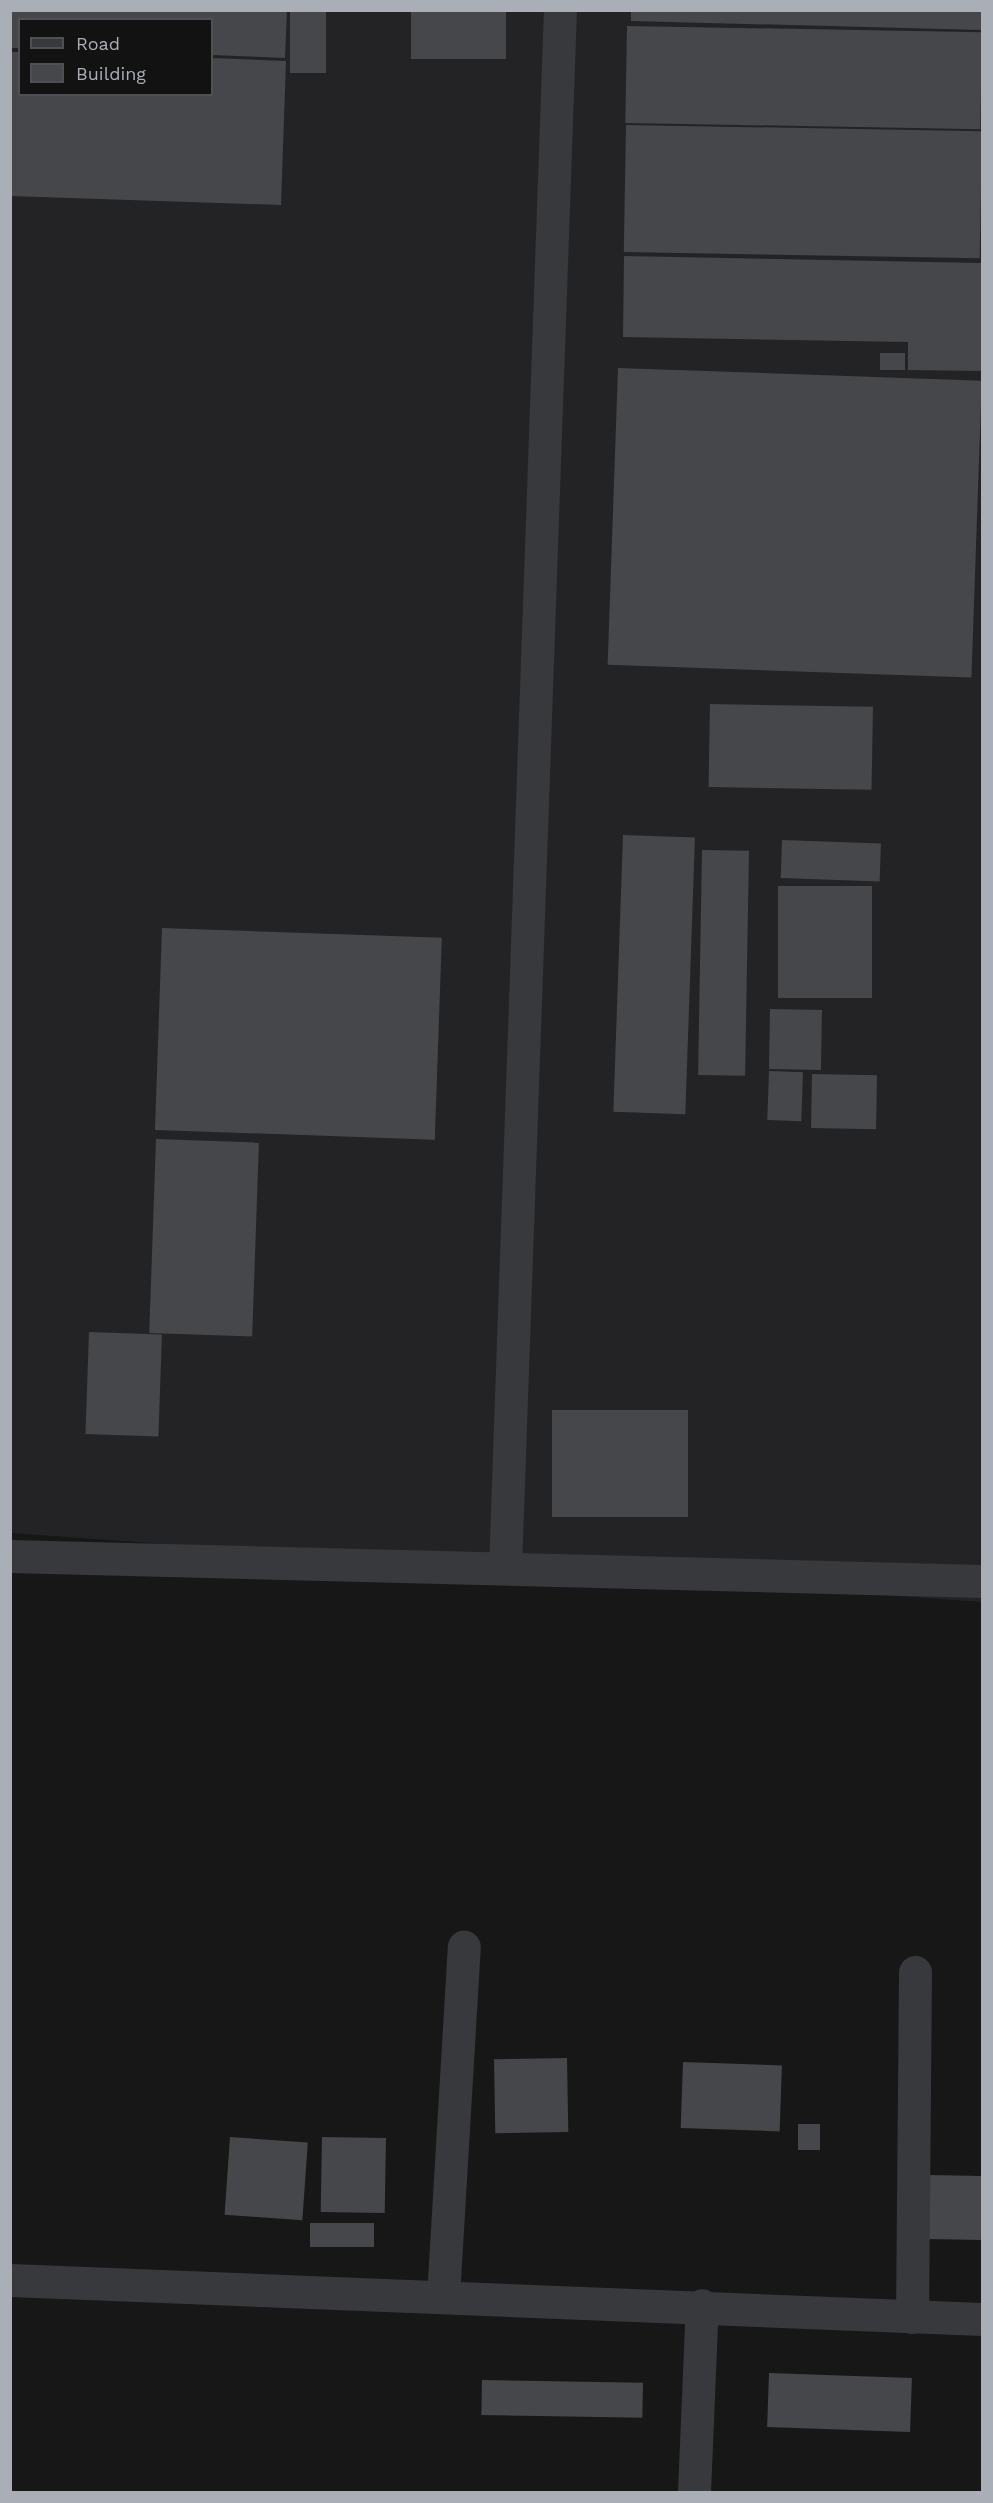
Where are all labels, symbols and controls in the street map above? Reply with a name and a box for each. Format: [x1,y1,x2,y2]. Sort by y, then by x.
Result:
legend [18,18,213,96]
text: Road [76,33,120,54]
text: Building [76,63,146,84]

